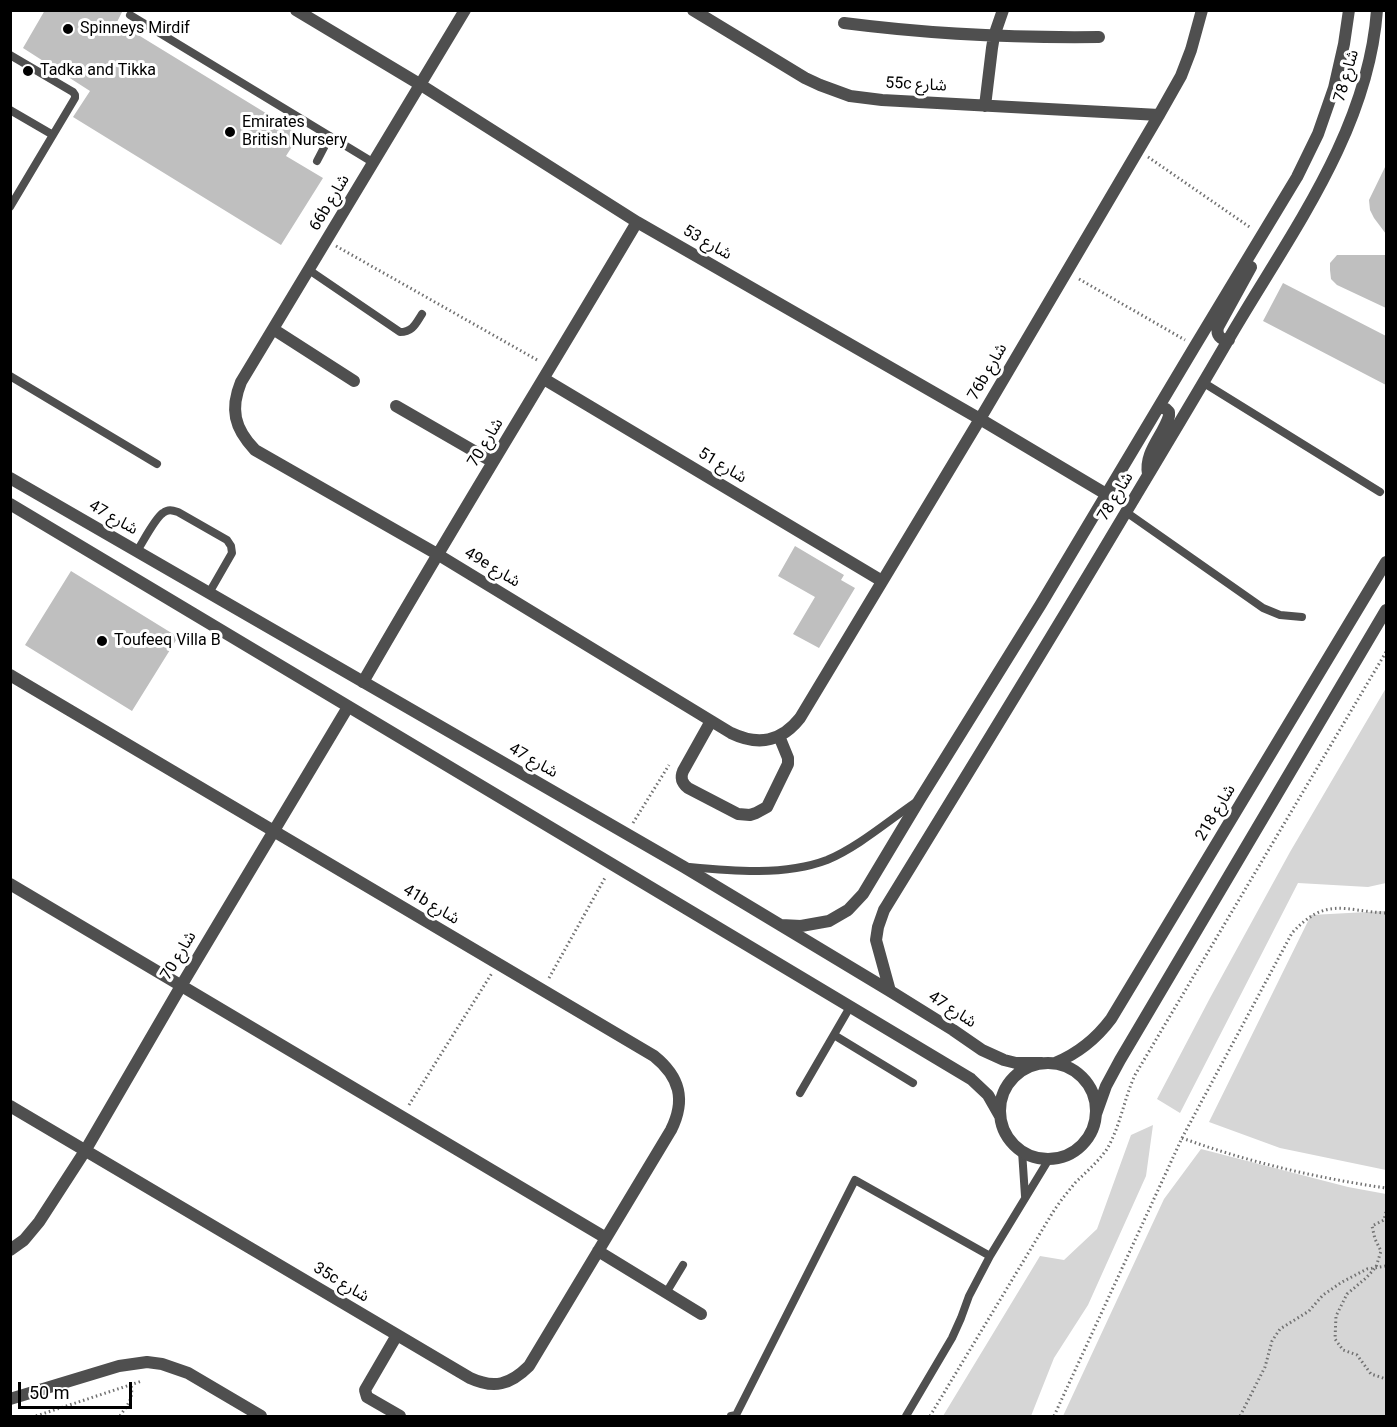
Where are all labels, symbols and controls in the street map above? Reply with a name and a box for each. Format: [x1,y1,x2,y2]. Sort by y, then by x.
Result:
place label: Spinneys Mirdif [80,19,190,39]
marker: Spinneys Mirdif [61,22,75,36]
street label: شارع 78 [1330,48,1364,104]
place label: Tadka and Tikka [40,61,156,81]
marker: Tadka and Tikka [21,64,35,78]
street label: 55c شارع [885,74,947,96]
place label: Emirates British Nursery [242,113,347,151]
marker: Emirates British Nursery [223,125,237,139]
street label: 66b شارع [306,171,354,235]
street label: شارع 53 [679,221,735,265]
street label: 76b شارع [964,340,1012,404]
street label: شارع 70 [464,415,508,471]
street label: شارع 51 [694,444,750,488]
street label: شارع 78 [1094,469,1138,525]
street label: شارع 47 [85,496,141,540]
street label: 49e شارع [461,544,523,592]
place label: Toufeeq Villa B [114,631,221,651]
marker: Toufeeq Villa B [95,634,109,648]
street label: شارع 47 [505,739,561,783]
street label: شارع 218 [1192,781,1240,845]
street label: 41b شارع [399,881,463,929]
street label: شارع 70 [157,928,201,984]
street label: شارع 47 [924,987,980,1033]
street label: 35c شارع [310,1259,372,1307]
scale bar [21,1370,135,1408]
text: 50 m [29,1382,69,1403]

